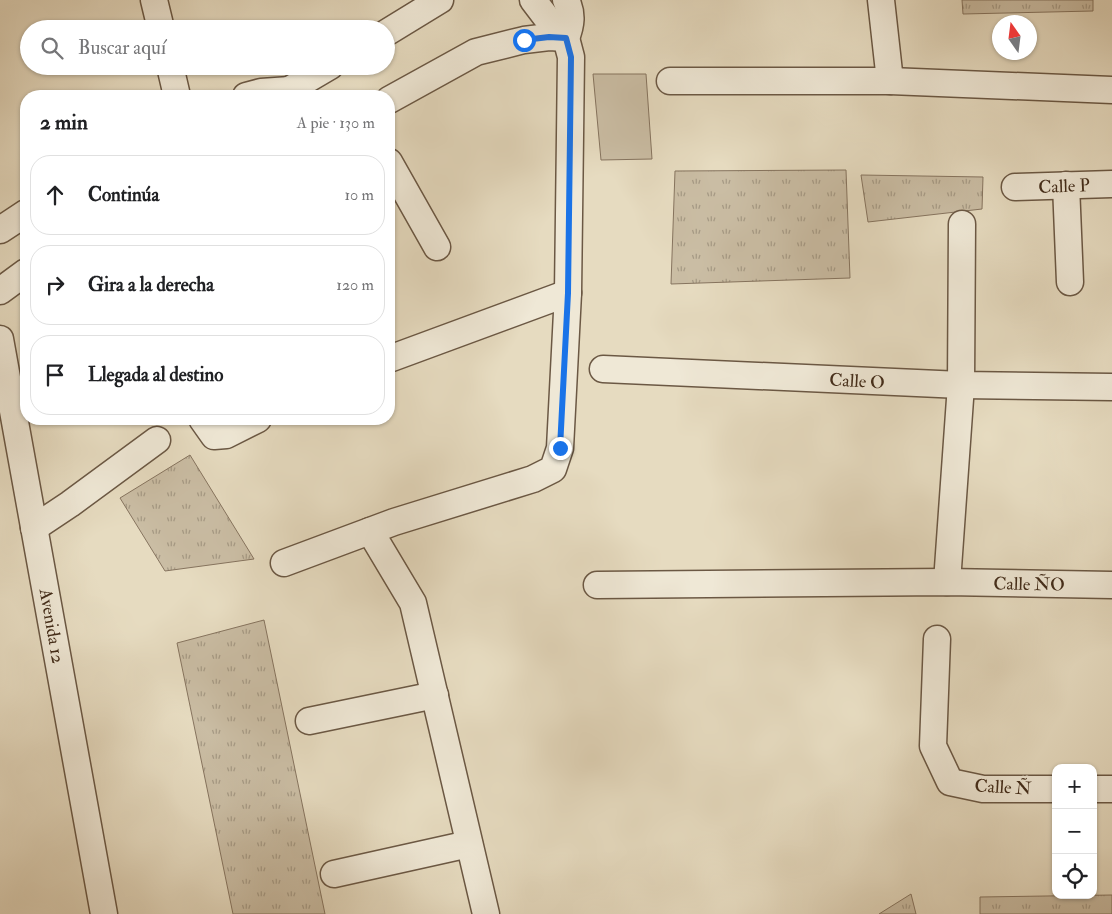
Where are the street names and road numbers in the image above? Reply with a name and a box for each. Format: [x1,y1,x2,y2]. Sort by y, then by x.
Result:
street label: Calle P [1038,174,1091,199]
street label: Calle O [829,369,885,394]
street label: Calle ÑO [993,572,1065,597]
street label: Avenida 12 [33,586,69,665]
street label: Calle Ñ [974,775,1032,800]

